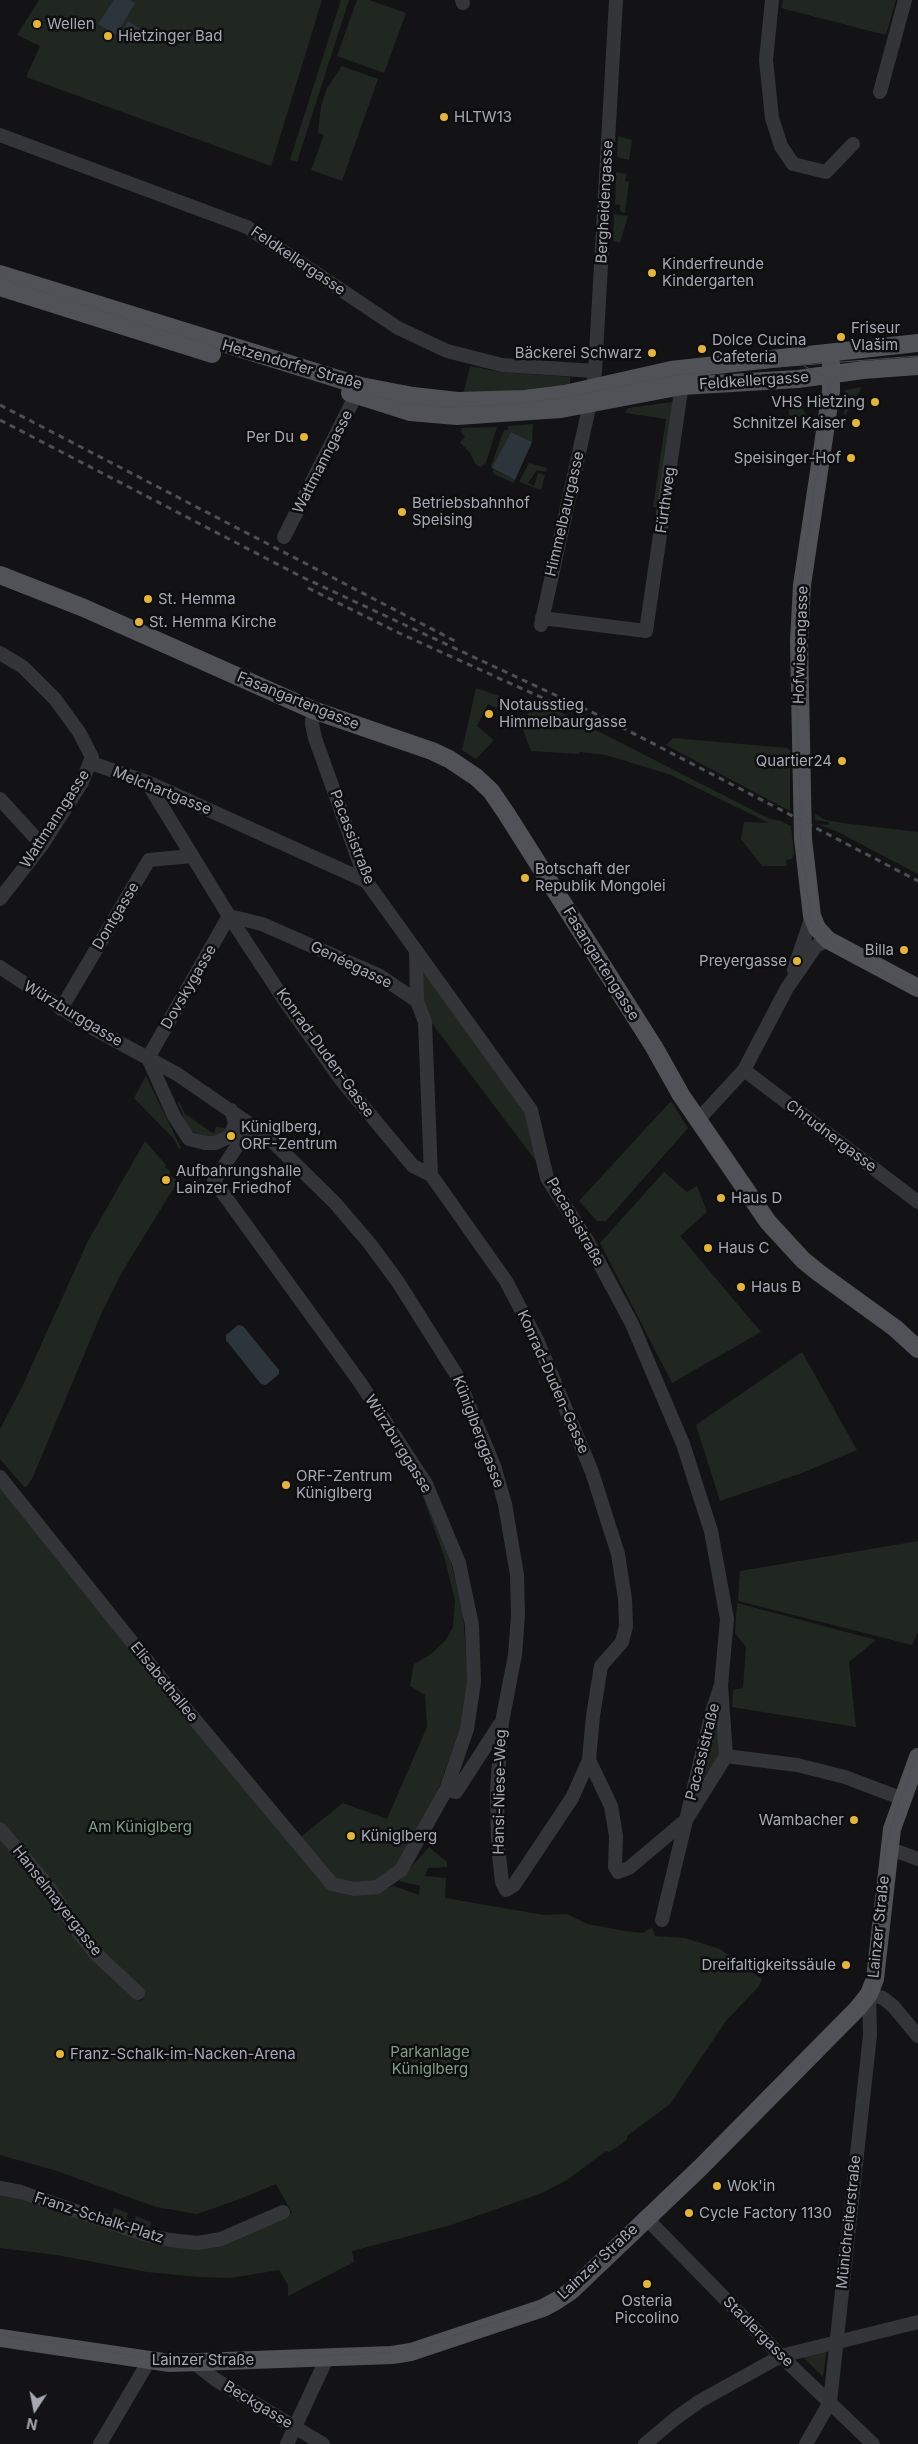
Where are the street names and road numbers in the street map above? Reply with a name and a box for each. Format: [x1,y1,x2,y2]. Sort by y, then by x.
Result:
street label: Bergheidengasse [593,140,617,264]
street label: Feldkellergasse [247,223,349,299]
street label: Hetzendorfer Straße [220,336,364,394]
street label: Feldkellergasse [698,368,810,394]
street label: Wattmanngasse [289,407,357,517]
street label: Himmelbaurgasse [542,450,588,578]
street label: Fürthweg [652,466,680,534]
street label: Hofwiesengasse [790,586,812,704]
street label: Fasangartengasse [234,668,362,734]
street label: Melchartgasse [110,763,214,819]
street label: Wattmanngasse [17,767,93,871]
street label: Pacassistraße [326,787,378,887]
street label: Dontgasse [89,879,143,953]
street label: Fasangartengasse [559,904,643,1024]
street label: Genéegasse [307,938,395,992]
street label: Dovskygasse [158,942,220,1032]
street label: Würzburggasse [20,977,126,1051]
street label: Konrad-Duden-Gasse [272,985,378,1121]
street label: Chrudnergasse [782,1096,880,1176]
street label: Pacassistraße [542,1174,608,1270]
street label: Konrad-Duden-Gasse [513,1308,593,1456]
street label: Küniglberggasse [448,1373,508,1491]
street label: Würzburggasse [361,1392,435,1496]
street label: Elisabethallee [126,1638,202,1726]
street label: Pacassistraße [682,1702,724,1802]
street label: Hansi-Niese-Weg [490,1729,510,1855]
street label: Hanselmayergasse [8,1842,106,1960]
street label: Lainzer Straße [865,1875,893,1979]
street label: Münichreiterstraße [833,2154,865,2290]
street label: Franz-Schalk-Platz [32,2189,166,2247]
street label: Lainzer Straße [554,2220,642,2304]
street label: Stadlergasse [719,2293,797,2371]
street label: Lainzer Straße [152,2351,254,2369]
street label: Beckgasse [220,2377,296,2433]

